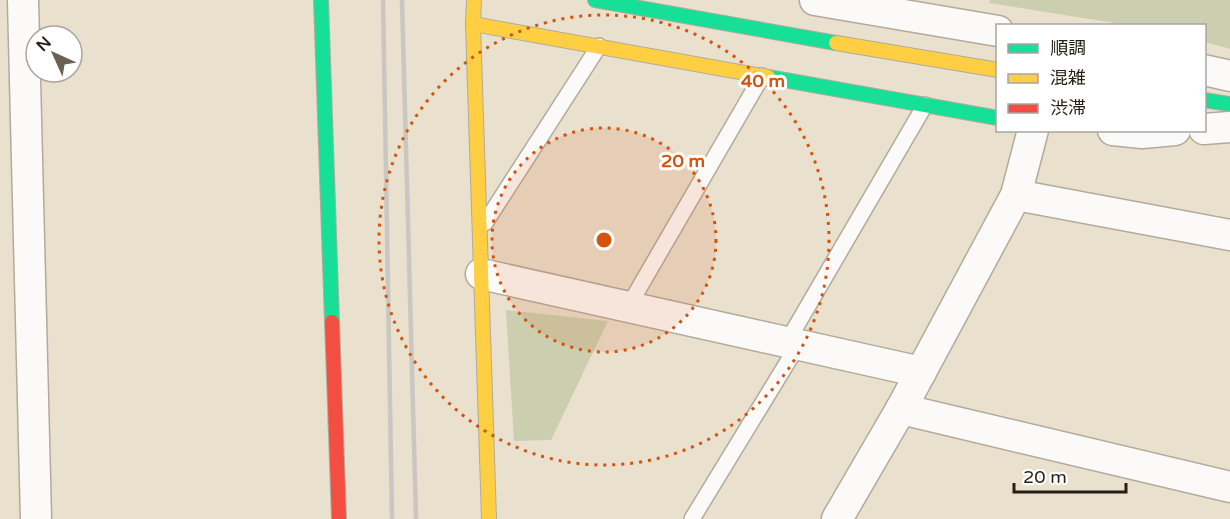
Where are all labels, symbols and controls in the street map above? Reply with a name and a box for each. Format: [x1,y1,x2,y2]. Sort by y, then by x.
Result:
north arrow [24,24,84,84]
legend [996,24,1206,132]
text: N [32,32,56,56]
text: 順調 [1050,37,1086,59]
text: 混雑 [1050,67,1086,89]
text: 40 m [741,70,785,92]
text: 渋滞 [1050,97,1086,119]
text: 20 m [661,150,705,172]
centre of rings [594,230,614,250]
scale bar [1014,456,1126,494]
text: 20 m [1023,466,1067,488]

